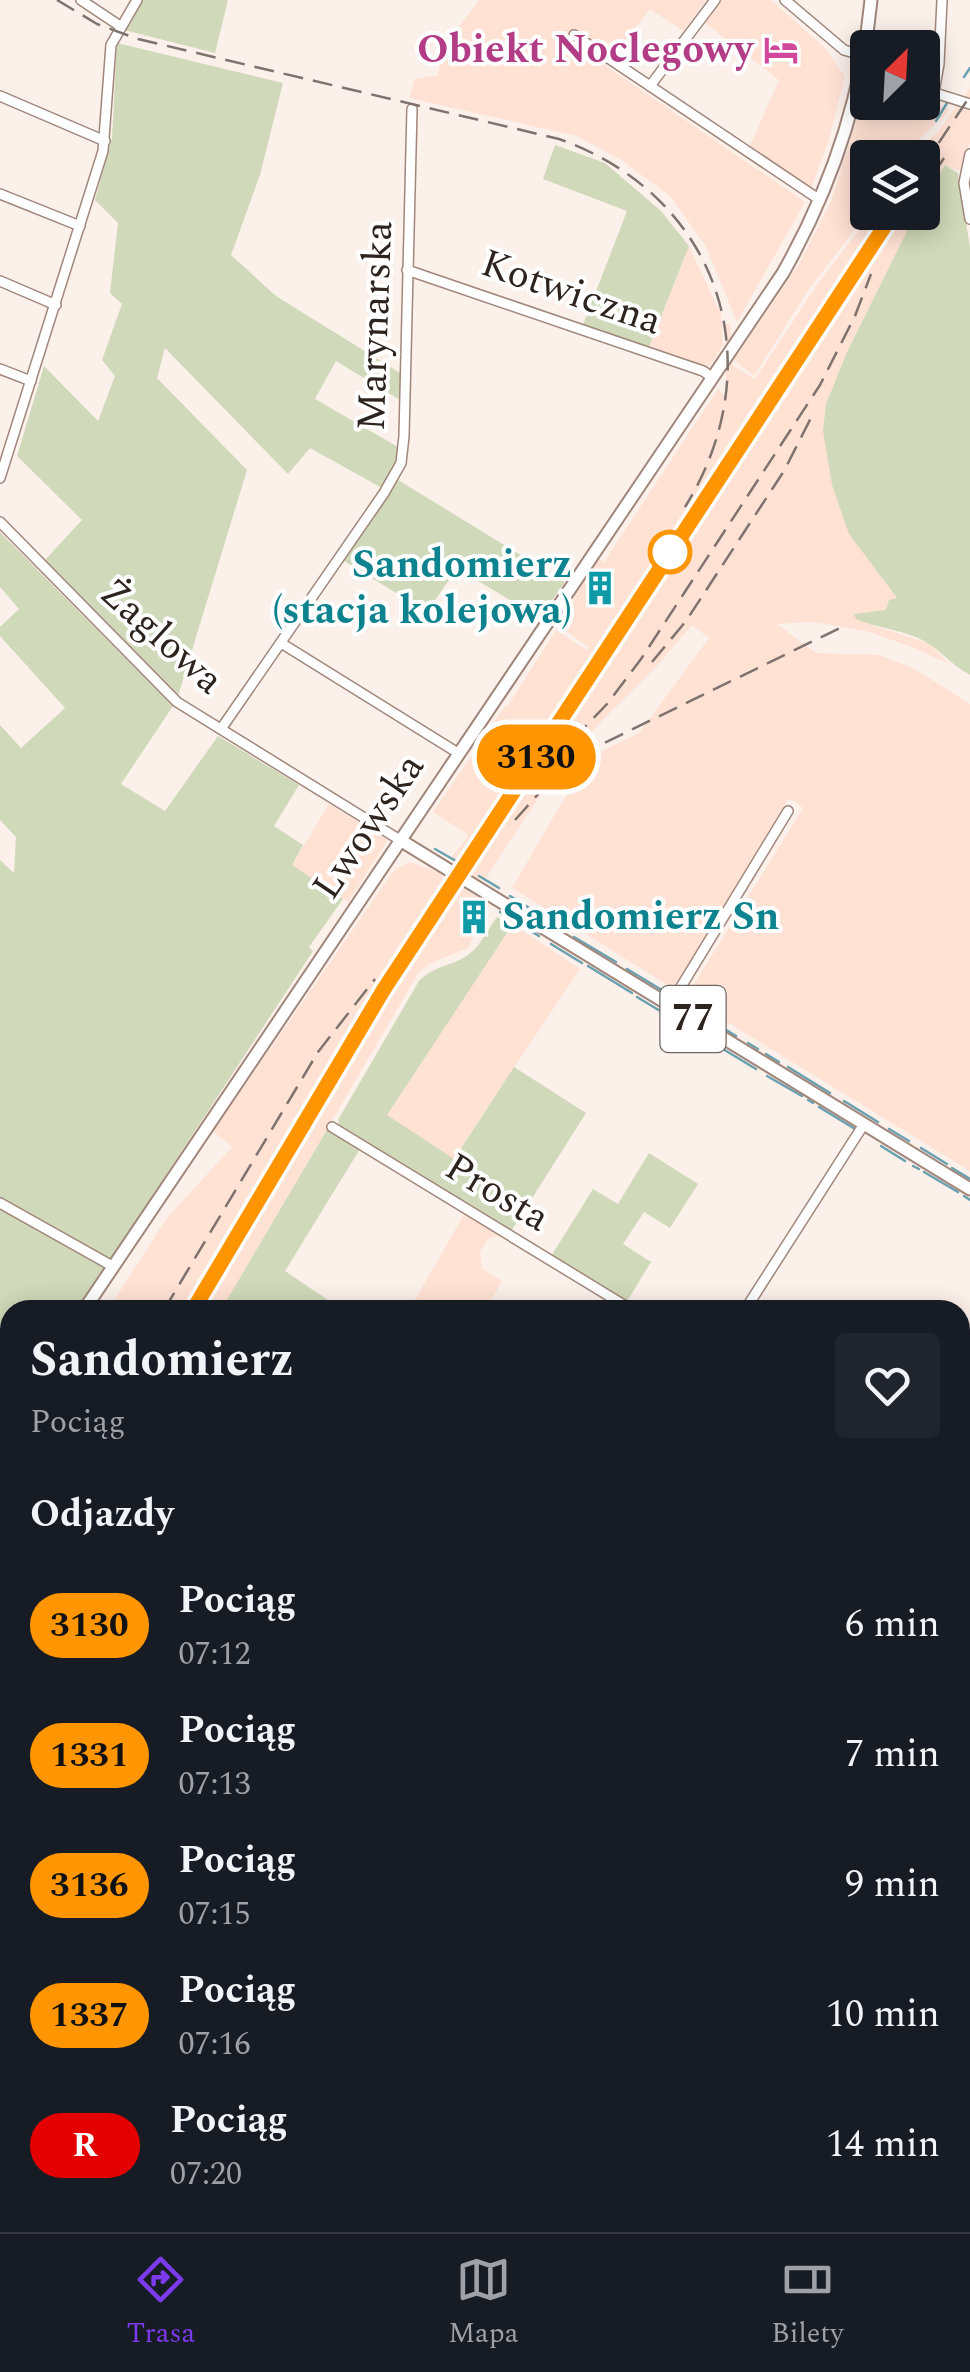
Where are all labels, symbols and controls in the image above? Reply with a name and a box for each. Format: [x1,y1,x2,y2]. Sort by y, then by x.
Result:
place label: Obiekt Noclegowy [417,20,755,81]
north arrow [850,30,940,120]
map controls [850,30,940,230]
hotel icon: Obiekt Noclegowy [762,31,800,69]
button: layers [850,140,940,230]
street label: Marynarska [342,220,410,432]
street label: Kotwiczna [472,234,670,352]
unlabelled marker [649,531,691,573]
place label: Sandomierz (stacja kolejowa) [272,535,572,642]
street label: Żaglowa [85,564,237,710]
building icon: Sandomierz (stacja kolejowa) [581,569,619,607]
line badge: 3130 [466,724,606,790]
text: 3130 [497,731,575,784]
street label: Lwowska [297,741,441,913]
place label: Sandomierz Sn [502,887,780,948]
building icon: Sandomierz Sn [455,898,493,936]
road number: 77 [660,986,726,1052]
street label: Prosta [433,1138,562,1249]
text: Sandomierz [30,1324,294,1397]
button: heart [835,1333,940,1438]
text: Pociąg [30,1398,126,1447]
text: Odjazdy [30,1486,174,1544]
text: Pociąg [179,1572,296,1630]
text: 6 min [845,1596,940,1654]
text: 3130 [50,1599,129,1652]
text: 07:12 [179,1630,251,1679]
text: Pociąg [179,1702,296,1760]
text: 7 min [845,1726,940,1784]
text: 1331 [50,1729,129,1782]
text: 07:13 [179,1760,251,1809]
text: Pociąg [179,1832,296,1890]
text: 9 min [845,1856,940,1914]
text: 3136 [50,1859,129,1912]
text: 07:15 [179,1890,251,1939]
text: Pociąg [179,1962,296,2020]
text: 10 min [826,1986,940,2044]
text: 1337 [50,1989,129,2042]
text: 07:16 [179,2020,251,2069]
text: Pociąg [170,2092,288,2150]
text: 14 min [826,2116,940,2174]
text: R [72,2119,98,2172]
text: 07:20 [170,2150,242,2199]
tab: Trasa [126,2252,195,2355]
tab: Mapa [448,2252,518,2355]
tab: Bilety [771,2252,844,2355]

